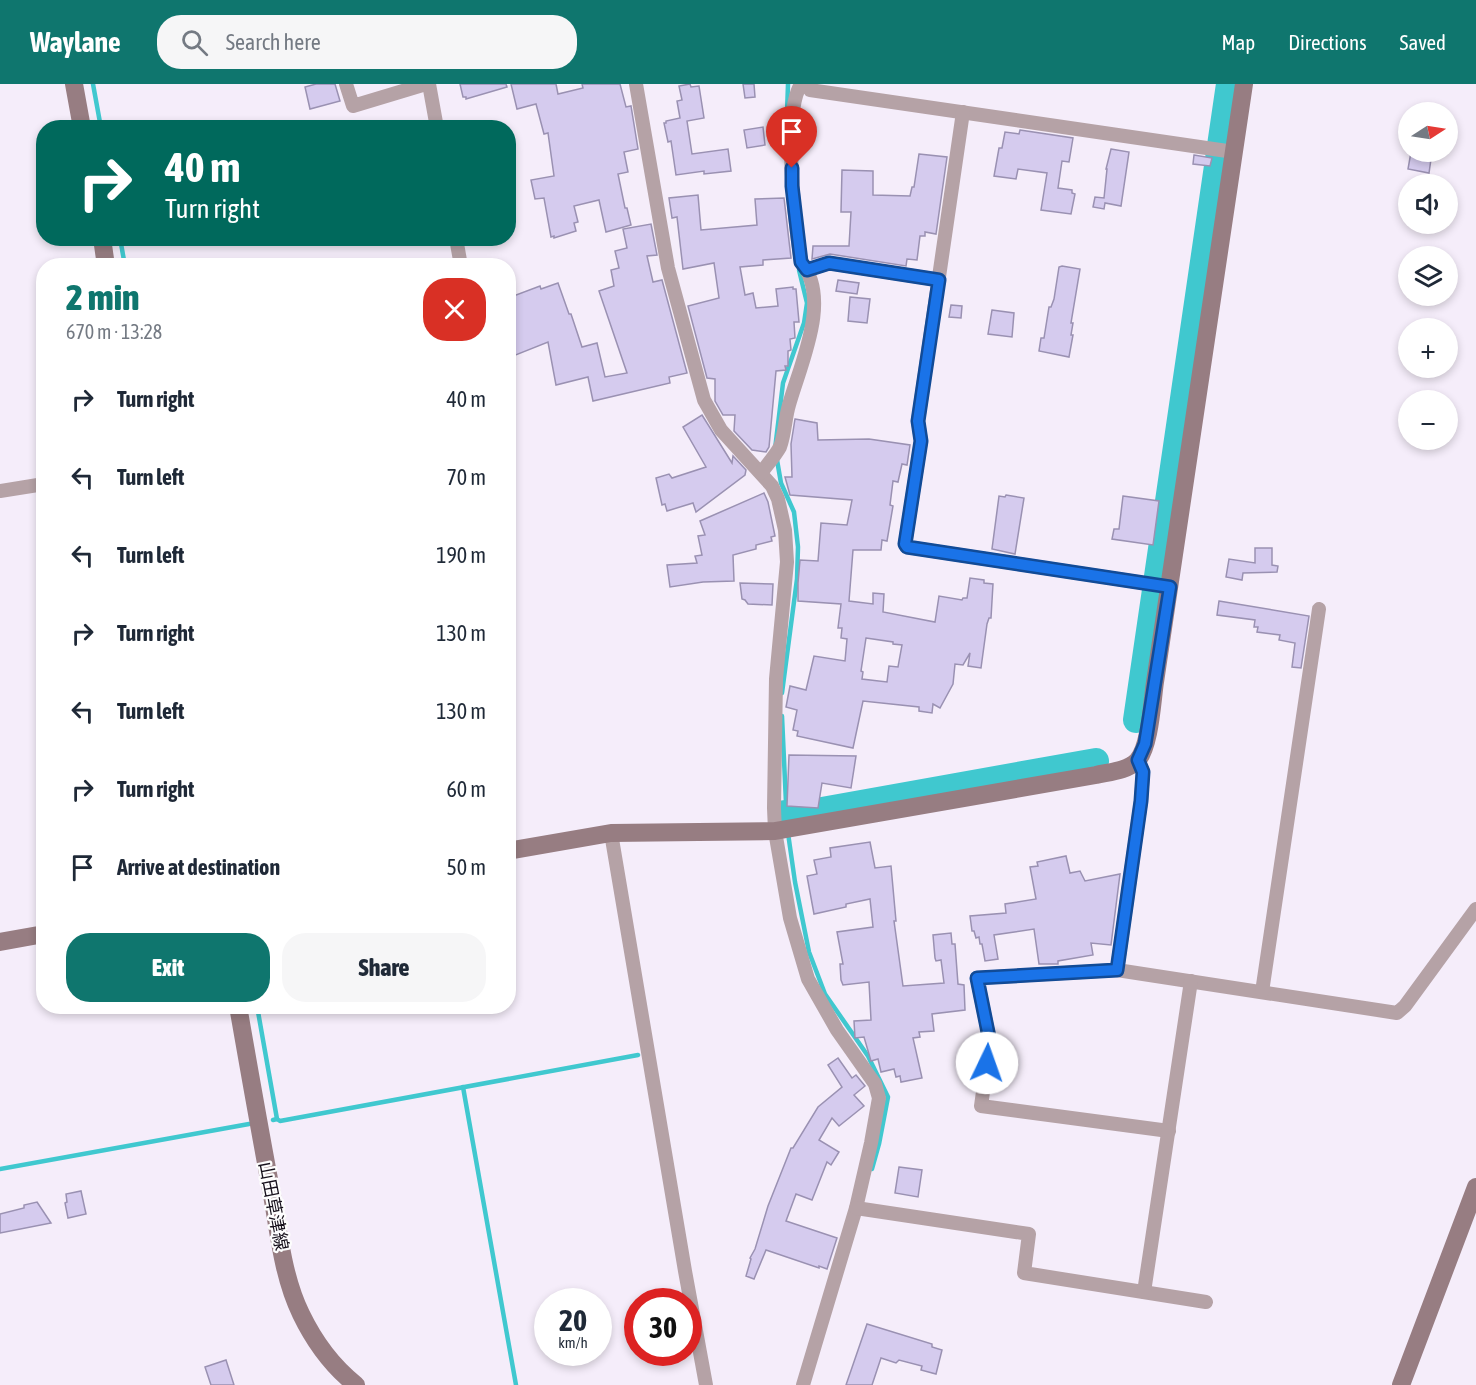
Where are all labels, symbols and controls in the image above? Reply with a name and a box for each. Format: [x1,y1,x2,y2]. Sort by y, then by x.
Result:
search box [157,15,577,69]
text: Waylane [30,26,121,58]
icon: search [178,26,211,59]
text: Search here [226,29,321,55]
text: Map [1221,30,1255,54]
text: Directions [1288,30,1367,54]
text: Saved [1400,30,1446,54]
north arrow [1398,102,1458,162]
map controls [1398,102,1458,450]
pin [766,106,817,168]
icon: arrive [775,115,808,148]
text: 40 m [165,143,240,191]
icon: right [66,144,144,222]
button: sound [1398,174,1458,234]
text: Turn right [165,193,260,224]
button: layers [1398,246,1458,306]
text: 2 min [66,276,140,318]
button: close [423,278,486,341]
button: + [1398,318,1458,378]
text: 670 m · 13:28 [66,320,162,343]
icon: right [66,383,99,416]
text: Turn right [117,386,194,412]
text: 40 m [446,386,486,412]
button: − [1398,390,1458,450]
icon: left [66,461,99,494]
text: Turn left [117,464,184,490]
text: 70 m [446,464,486,490]
icon: left [66,539,99,572]
text: Turn left [117,542,184,568]
text: 190 m [436,542,486,568]
icon: right [66,617,99,650]
text: Turn right [117,620,194,646]
text: 130 m [436,620,486,646]
icon: left [66,695,99,728]
text: Turn left [117,698,184,724]
text: 130 m [436,698,486,724]
icon: right [66,773,99,806]
text: Turn right [117,776,194,802]
text: 60 m [446,776,486,802]
icon: arrive [66,851,99,884]
text: Arrive at destination [117,854,280,880]
text: 50 m [446,854,486,880]
button: Exit [66,933,270,1002]
button: Share [282,933,486,1002]
position arrow [955,1031,1019,1095]
street label: 山田草津線 [255,1160,293,1252]
speed limit sign: 30 [624,1288,702,1366]
text: 20 [559,1303,587,1337]
text: km/h [558,1334,588,1351]

